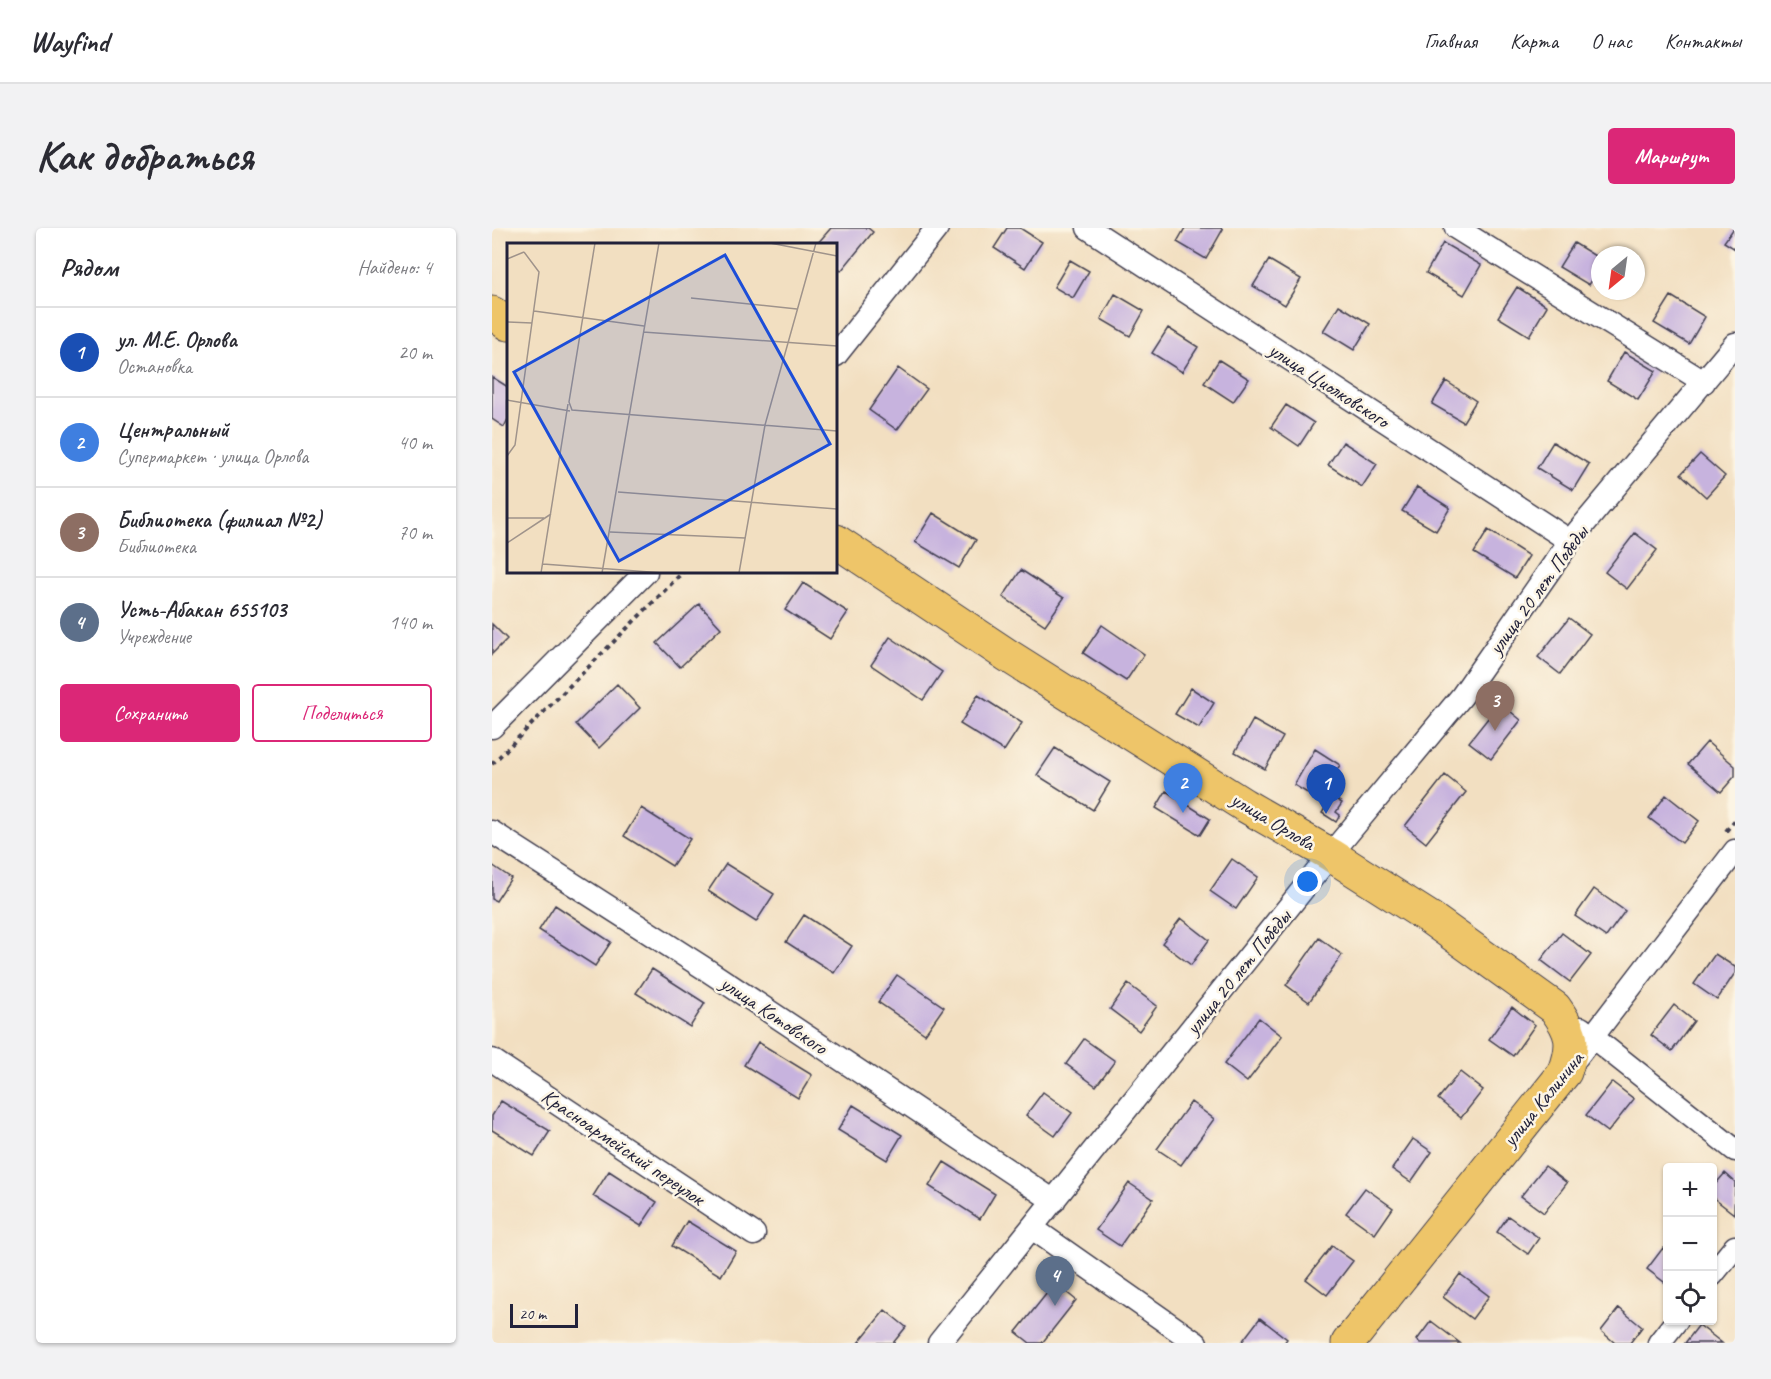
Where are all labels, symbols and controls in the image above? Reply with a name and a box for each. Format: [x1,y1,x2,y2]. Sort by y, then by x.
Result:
text: Wayfind [30,24,109,59]
text: Главная [1424,28,1477,54]
text: Карта [1510,28,1558,54]
text: О нас [1591,28,1632,54]
text: Контакты [1665,28,1741,54]
button: Маршрут [1608,128,1735,184]
text: Как добраться [36,130,253,183]
inset map [507,243,837,573]
north arrow [1591,246,1645,300]
text: Рядом [60,251,118,284]
text: Найдено: 4 [357,255,432,280]
text: ул. М.Е. Орлова [117,326,237,354]
street label: улица Циолковского [1262,335,1396,435]
text: 1 [75,340,84,365]
text: 20 m [398,340,432,365]
text: Остановка [117,354,192,379]
text: Центральный [117,416,229,444]
text: 2 [75,430,84,455]
text: 40 m [398,430,432,455]
text: Супермаркет · улица Орлова [117,444,308,469]
text: Библиотека (филиал №2) [117,506,322,534]
street label: улица 20 лет Победы [1481,519,1595,661]
text: 3 [75,520,84,545]
text: 70 m [398,520,432,545]
text: Библиотека [117,534,196,559]
text: Усть-Абакан 655103 [117,596,286,624]
text: 4 [75,610,84,635]
text: 140 m [389,610,432,635]
text: Учреждение [117,624,191,649]
pin: 3 [1476,682,1514,731]
button: Сохранить [60,684,240,742]
button: Поделиться [252,684,432,742]
pin: 2 [1164,764,1202,813]
pin: 1 [1306,764,1346,814]
street label: улица Орлова [1225,785,1321,857]
your location [1293,867,1322,896]
street label: улица 20 лет Победы [1178,903,1297,1041]
street label: улица Котовского [714,969,834,1061]
street label: улица Калинина [1496,1045,1590,1153]
street label: Красноармейский переулок [537,1083,711,1212]
map controls [1663,1163,1717,1325]
button: + [1663,1163,1717,1217]
button: − [1663,1217,1717,1271]
pin: 4 [1036,1256,1074,1306]
button: locate [1663,1271,1717,1325]
scale bar [510,1301,578,1328]
text: 20 m [519,1304,546,1324]

